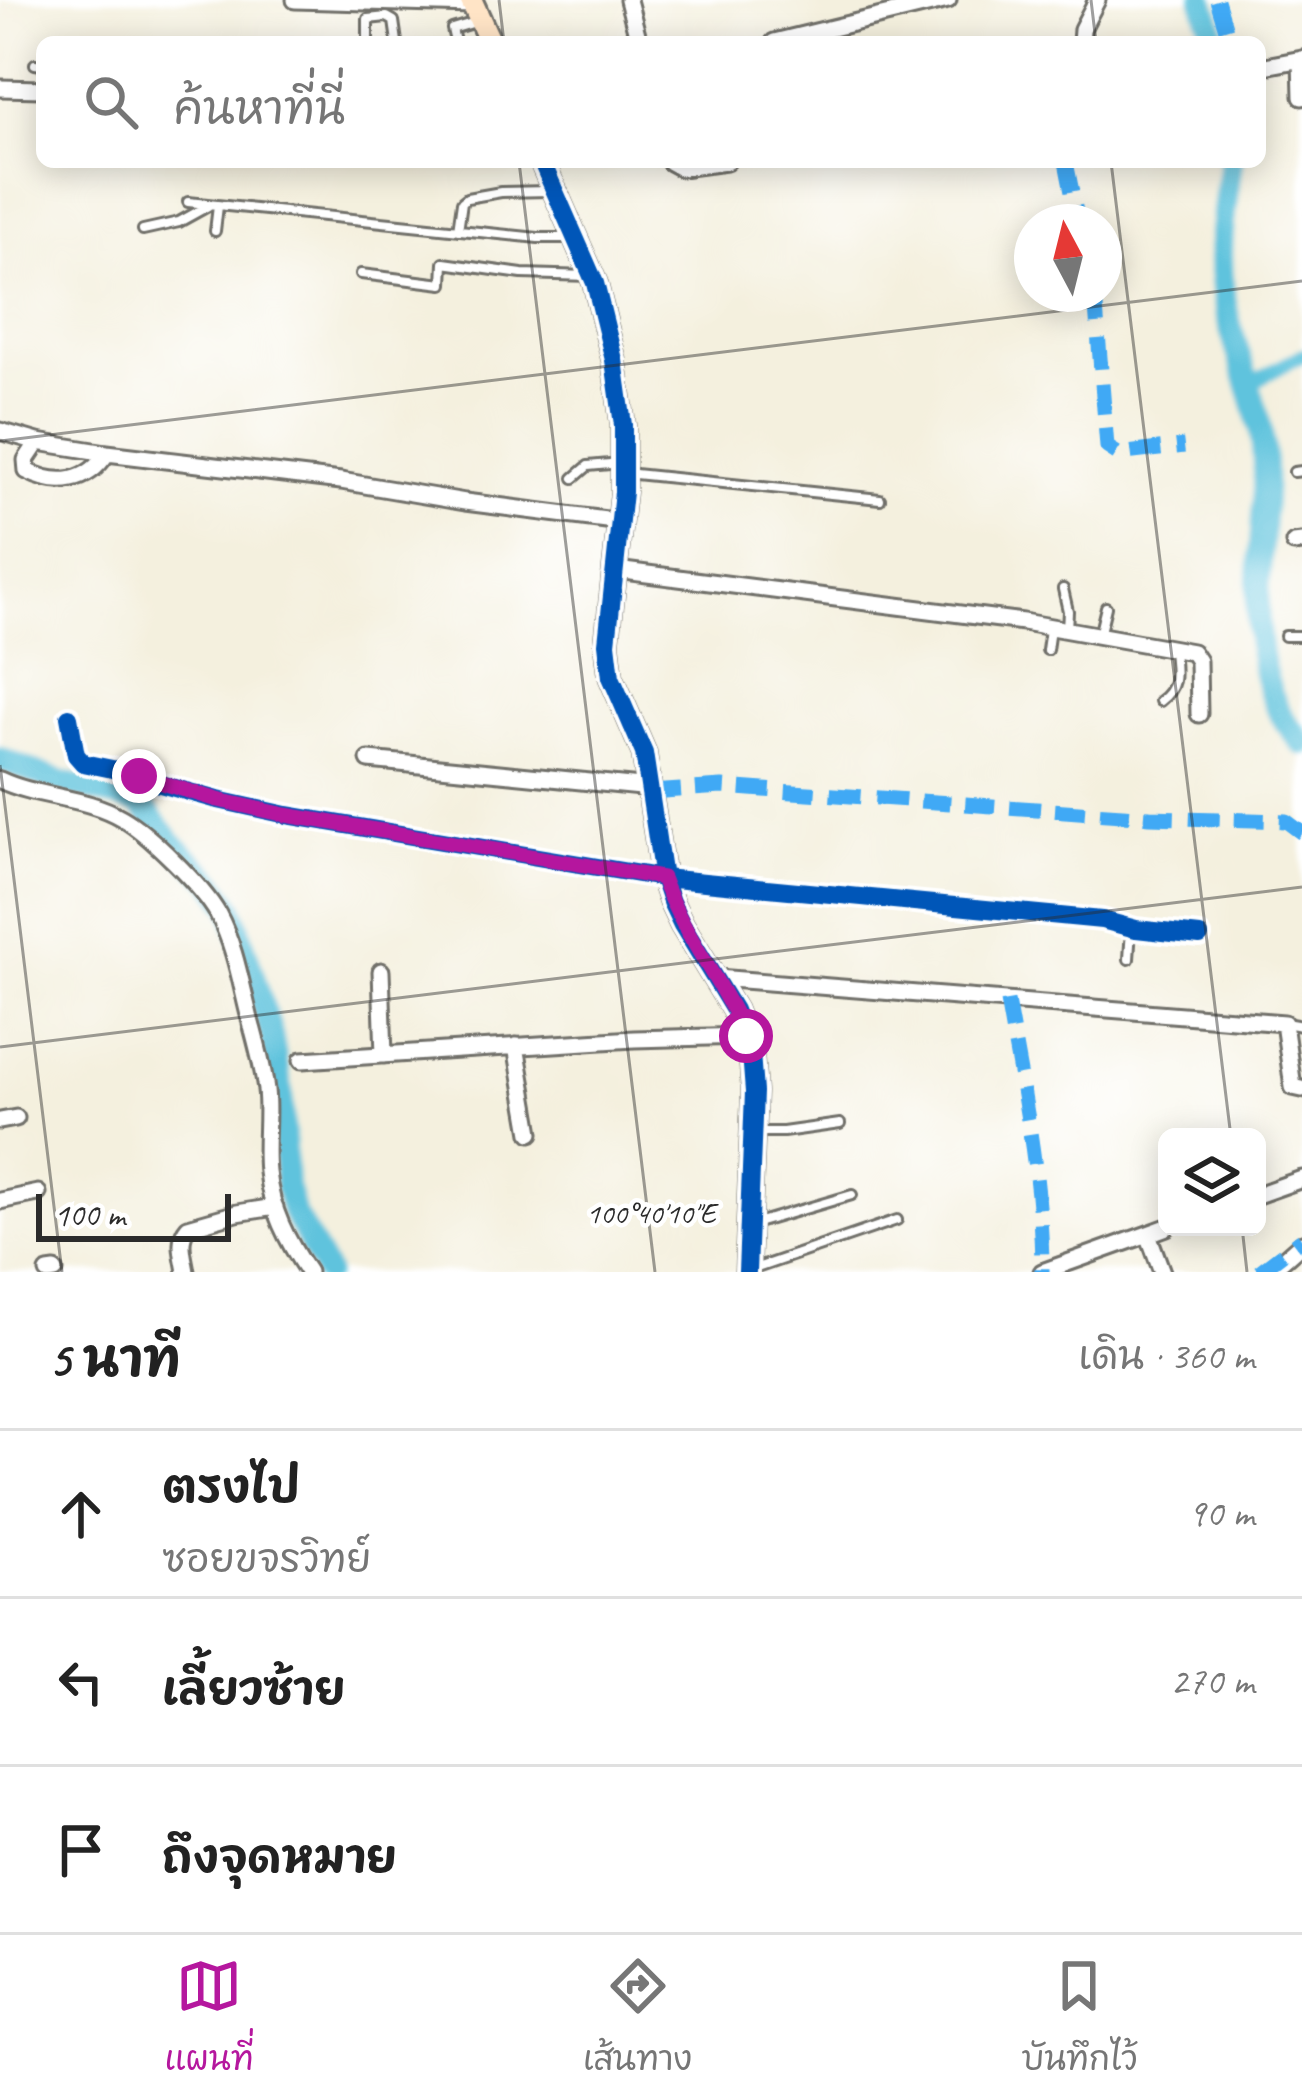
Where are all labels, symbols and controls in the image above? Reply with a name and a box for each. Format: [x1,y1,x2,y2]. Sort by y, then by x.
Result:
search box [36,36,1266,168]
icon: search [78,69,144,135]
text: ค้นหาที่นี่ [174,81,345,138]
north arrow [1014,204,1122,312]
route end [112,749,166,803]
route start [719,1009,773,1063]
map controls [1158,1128,1266,1236]
button: layers [1158,1128,1266,1236]
scale bar [36,1188,231,1241]
text: 100 m [54,1194,125,1236]
text: 100°40'10"E [586,1194,720,1232]
text: 5 นาที [48,1327,181,1391]
text: เดิน · 360 m [1079,1332,1254,1381]
text: ตรงไป [162,1459,300,1516]
icon: ahead [48,1481,114,1547]
text: 90 m [1188,1489,1254,1538]
text: ซอยขจรวิทย์ [162,1535,371,1584]
icon: left [48,1649,114,1715]
text: 270 m [1170,1657,1254,1706]
text: เลี้ยวซ้าย [162,1661,345,1718]
icon: arrive [48,1817,114,1883]
text: ถึงจุดหมาย [162,1829,397,1886]
tab: แผนที่ [165,1953,254,2083]
tab: เส้นทาง [583,1953,692,2083]
tab: บันทึกไว้ [1021,1953,1137,2083]

